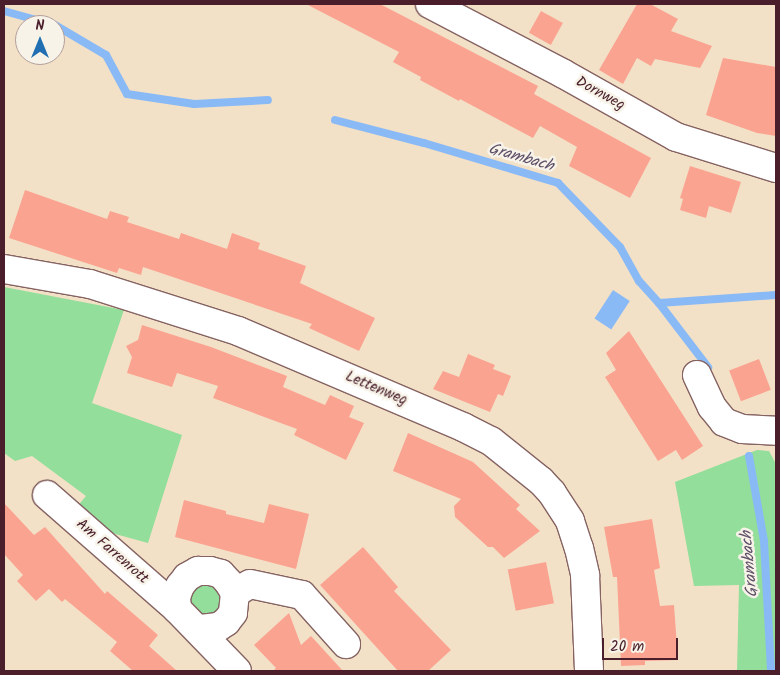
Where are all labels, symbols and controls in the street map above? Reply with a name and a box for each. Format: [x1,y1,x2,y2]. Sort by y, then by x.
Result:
north arrow [15,15,65,65]
text: N [36,15,44,37]
street label: Dornweg [572,73,628,115]
water label: Grambach [486,140,556,176]
street label: Lettenweg [342,368,410,410]
street label: Am Farrenrott [72,516,152,588]
water label: Grambach [738,530,762,598]
scale bar [605,628,681,660]
text: 20 m [610,635,644,659]

